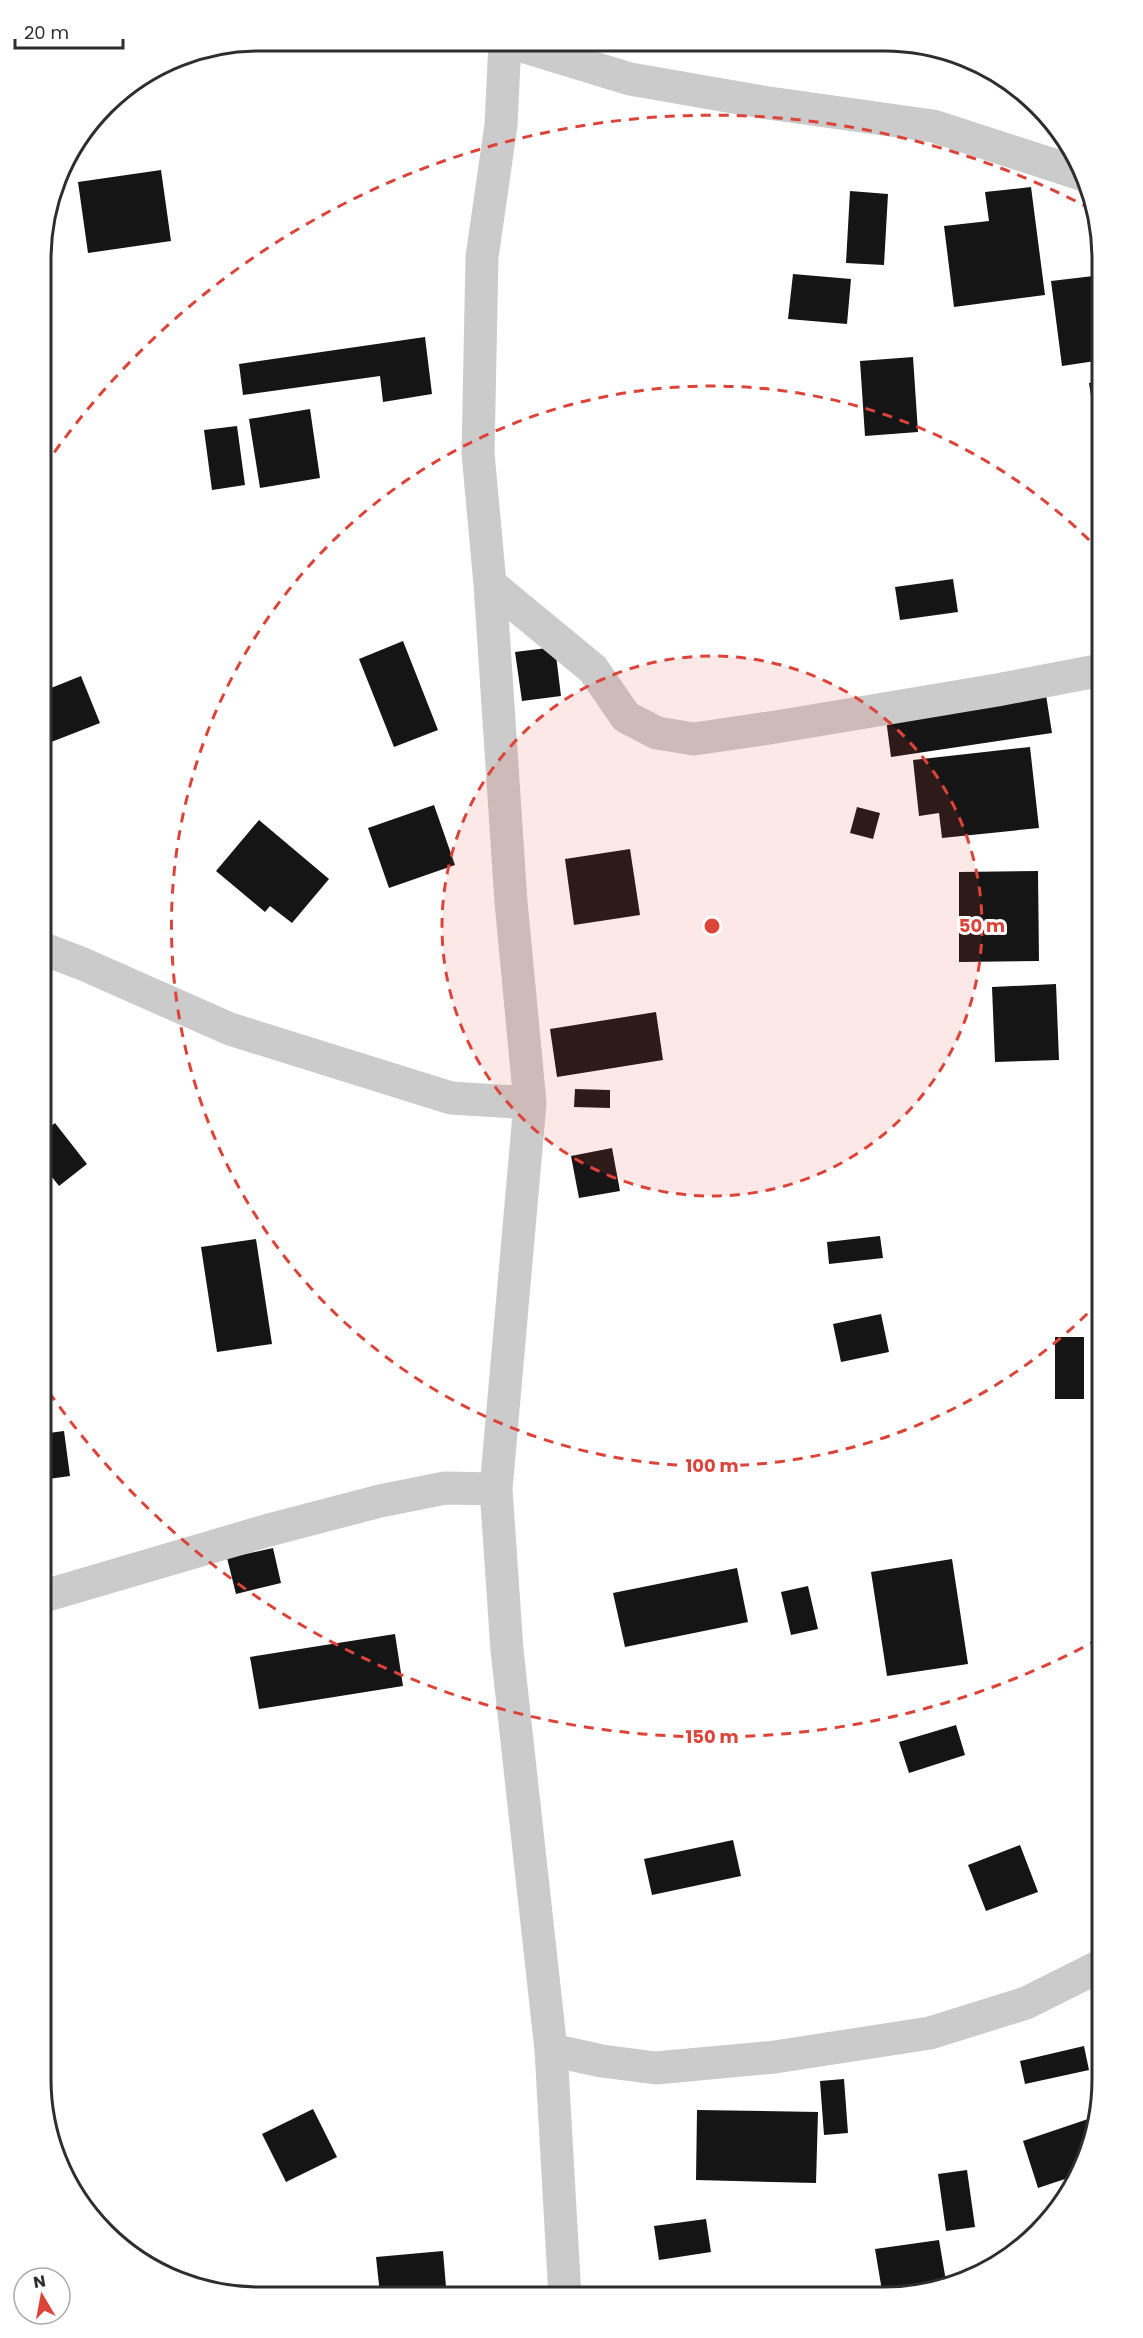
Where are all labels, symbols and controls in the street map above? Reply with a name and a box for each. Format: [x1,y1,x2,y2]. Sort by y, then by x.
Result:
scale bar [15,12,123,50]
text: 20 m [24,20,69,45]
text: 50 m [959,913,1005,938]
centre of rings [702,916,722,936]
text: 100 m [685,1453,739,1478]
text: 150 m [685,1724,739,1749]
north arrow [12,2266,72,2326]
text: N [32,2269,47,2294]

